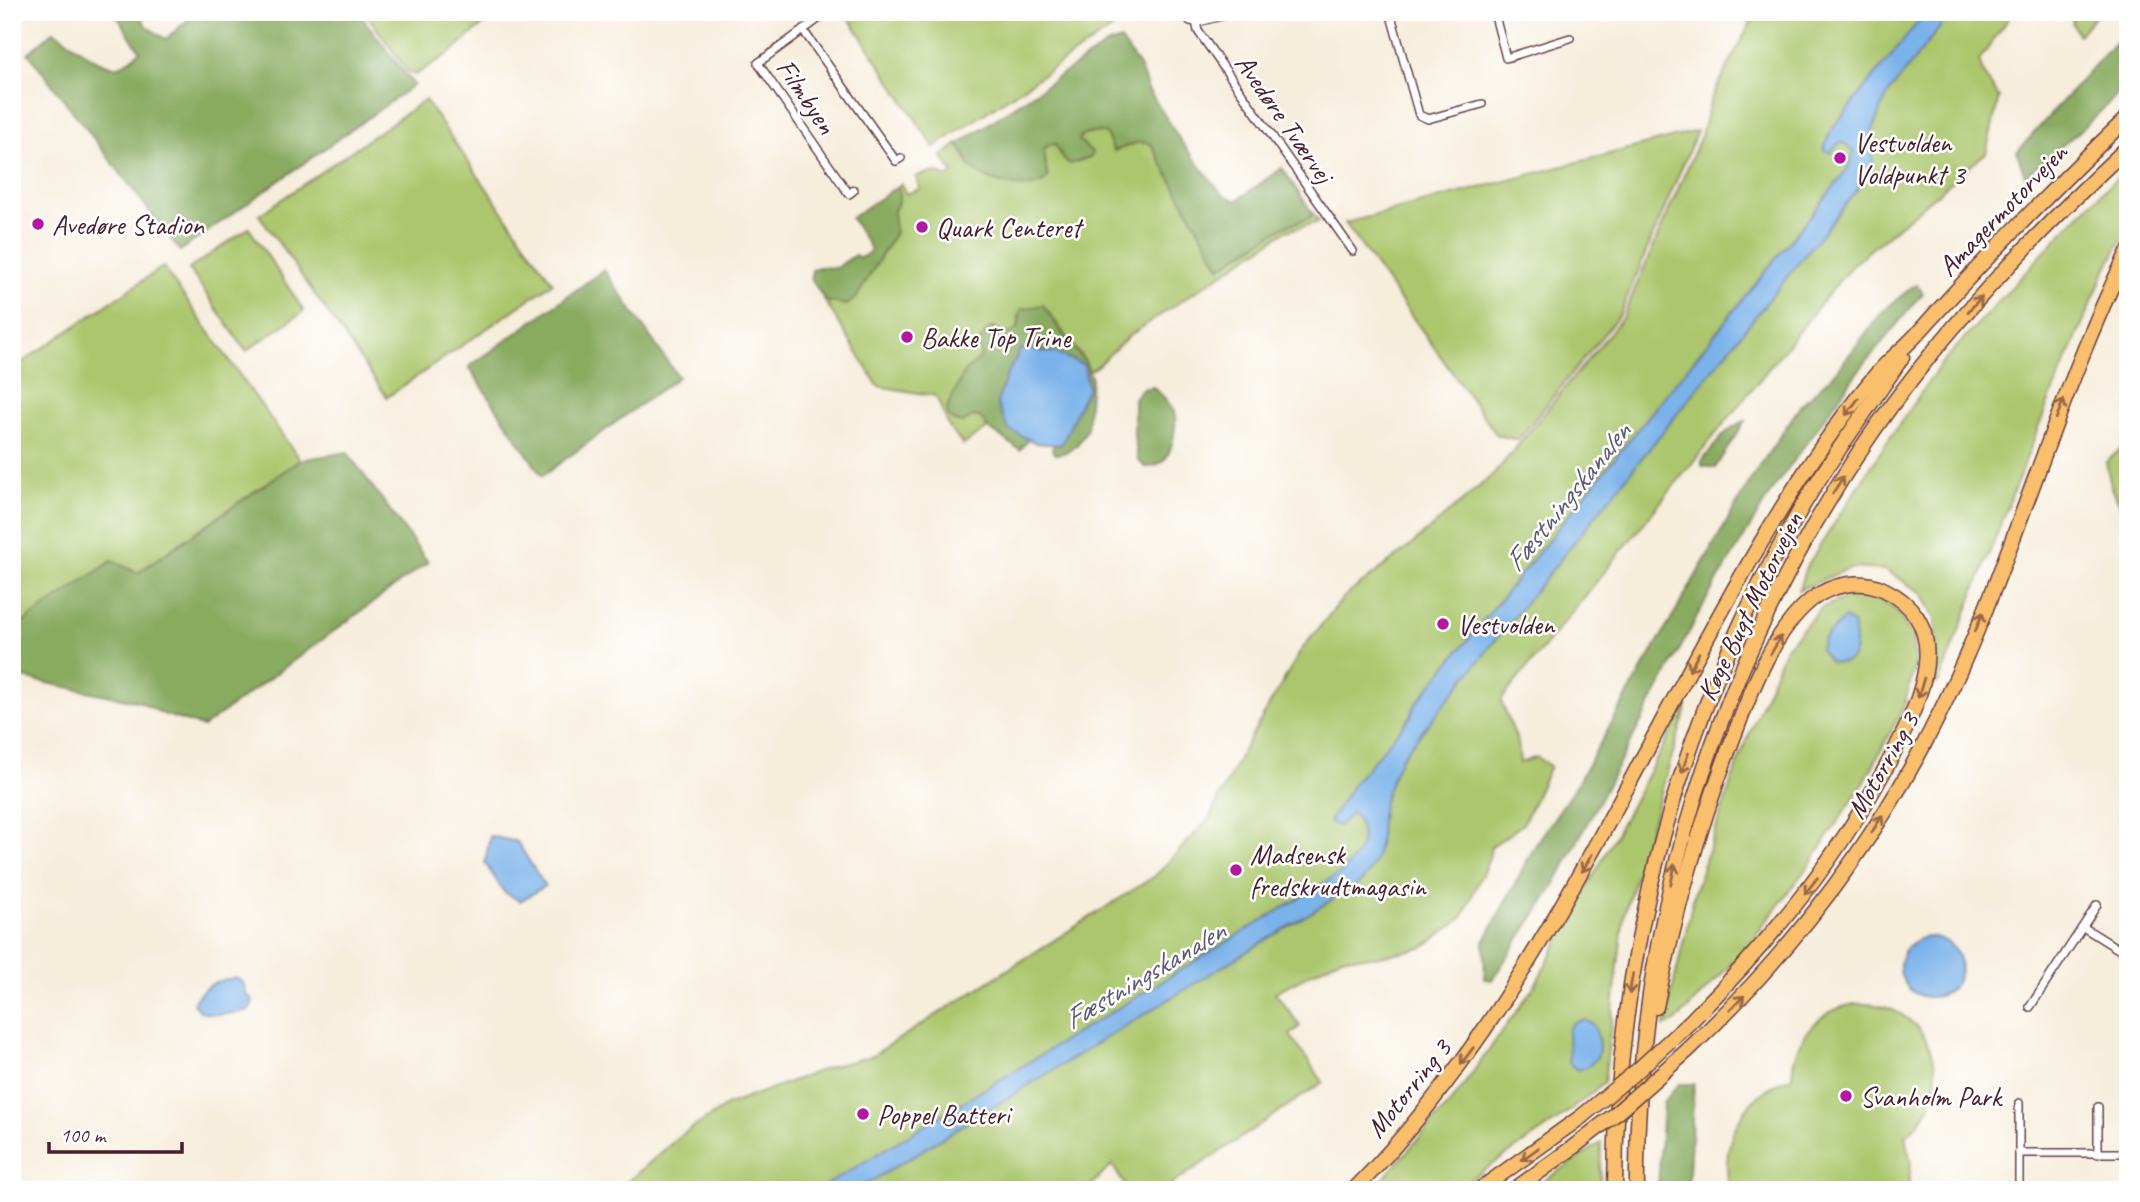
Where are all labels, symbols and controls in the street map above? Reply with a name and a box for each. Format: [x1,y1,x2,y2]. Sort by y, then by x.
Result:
street label: Avedøre Tværvej [1227,47,1344,192]
street label: Filmbyen [769,52,845,141]
place label: Vestvolden Voldpunkt 3 [1854,125,1967,192]
street label: Amagermotorvejen [1930,134,2076,283]
marker: Vestvolden Voldpunkt 3 [1832,150,1848,166]
place label: Avedøre Stadion [52,207,205,242]
place label: Quark Centeret [936,210,1084,245]
marker: Avedøre Stadion [30,216,46,232]
marker: Quark Centeret [914,219,930,235]
one-way arrow [1967,295,1983,313]
place label: Bakke Top Trine [921,320,1072,355]
marker: Bakke Top Trine [899,329,915,345]
one-way arrow [1845,397,1860,416]
one-way arrow [2054,398,2067,420]
water label: Fæstningskanalen [1495,413,1640,580]
one-way arrow [1832,476,1846,496]
street label: Køge Bugt Motorvejen [1689,506,1810,706]
place label: Vestvolden [1457,607,1556,642]
one-way arrow [1974,611,1987,633]
marker: Vestvolden [1435,616,1451,632]
one-way arrow [1770,635,1783,656]
one-way arrow [1687,651,1700,672]
one-way arrow [1914,677,1927,699]
street label: Motorring 3 [1838,704,1928,824]
one-way arrow [1678,752,1691,774]
one-way arrow [1871,815,1885,835]
place label: Madsensk fredskrudtmagasin [1250,837,1427,904]
one-way arrow [1580,852,1593,873]
marker: Madsensk fredskrudtmagasin [1228,862,1244,878]
one-way arrow [1667,863,1681,886]
one-way arrow [1803,876,1818,894]
water label: Fæstningskanalen [1056,911,1234,1038]
one-way arrow [1624,972,1637,995]
one-way arrow [1728,995,1745,1012]
street label: Motorring 3 [1358,1030,1460,1145]
one-way arrow [1459,1046,1474,1065]
place label: Svanholm Park [1860,1079,2004,1114]
marker: Svanholm Park [1838,1088,1854,1104]
place label: Poppel Batteri [877,1097,1014,1132]
marker: Poppel Batteri [855,1106,871,1122]
scale bar [49,1111,182,1155]
text: 100 m [60,1122,107,1148]
one-way arrow [1521,1146,1540,1161]

